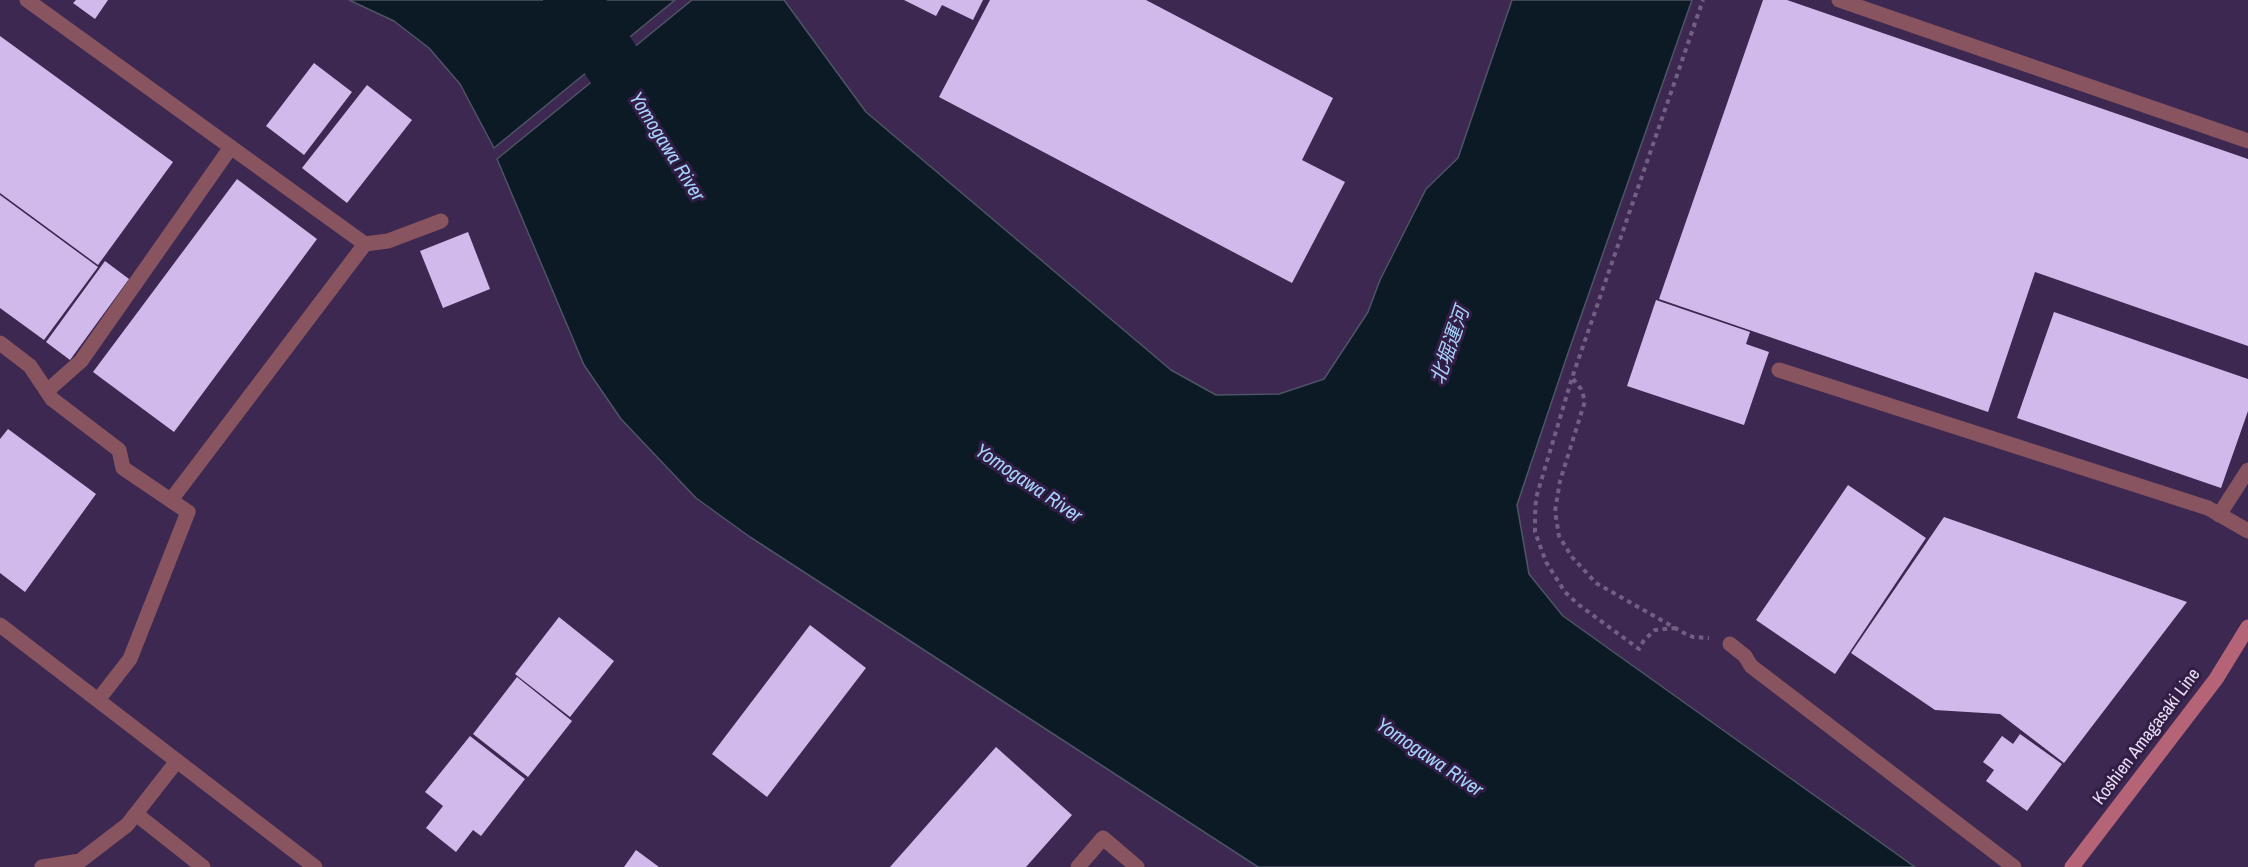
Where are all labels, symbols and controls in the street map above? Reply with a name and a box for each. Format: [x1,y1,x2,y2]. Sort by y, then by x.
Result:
water label: Yomogawa River [623,88,709,206]
water label: 北堀運河 [1427,304,1475,388]
water label: Yomogawa River [970,439,1086,529]
street label: Koshien Amagasaki Line [2089,665,2205,809]
water label: Yomogawa River [1371,713,1487,803]

